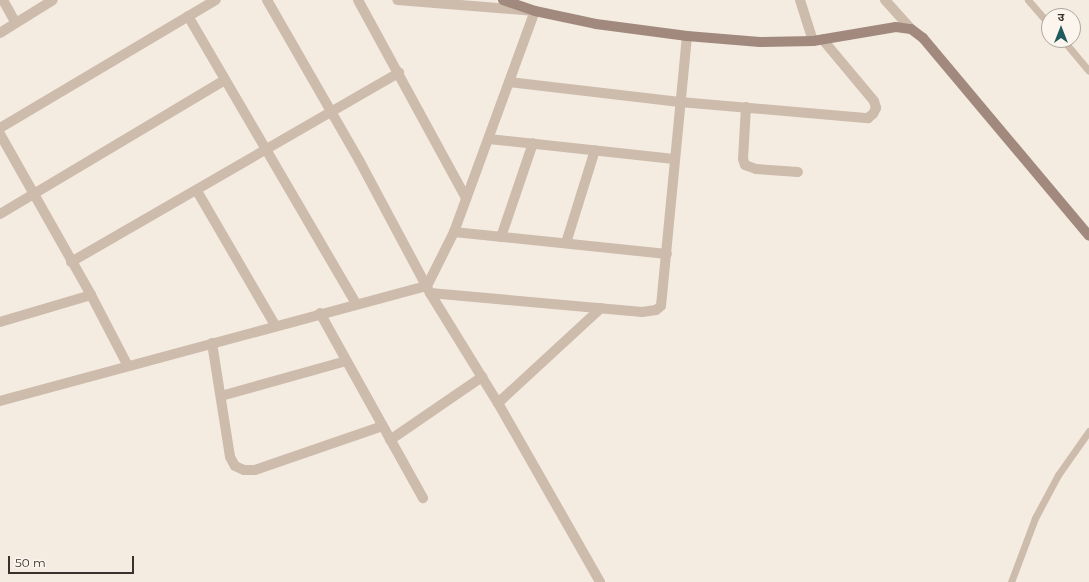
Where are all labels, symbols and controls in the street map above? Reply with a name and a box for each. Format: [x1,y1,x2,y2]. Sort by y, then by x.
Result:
north arrow [1041,8,1081,48]
text: उ [1058,10,1064,24]
scale bar [10,548,136,574]
text: 50 m [15,555,46,570]

